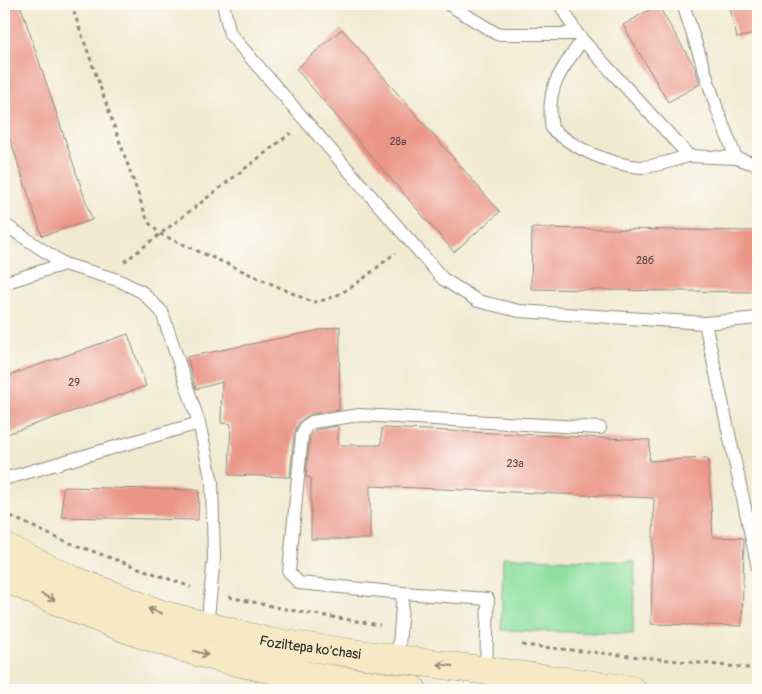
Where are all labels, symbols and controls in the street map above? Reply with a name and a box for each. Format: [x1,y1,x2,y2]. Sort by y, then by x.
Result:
house number: 28в [389,135,407,148]
house number: 28б [636,254,655,267]
house number: 29 [68,376,80,389]
house number: 23а [506,457,524,470]
one-way arrow [40,593,55,603]
one-way arrow [148,606,163,615]
street label: Foziltepa ko'chasi [258,632,362,663]
one-way arrow [192,648,208,658]
one-way arrow [437,660,453,670]

